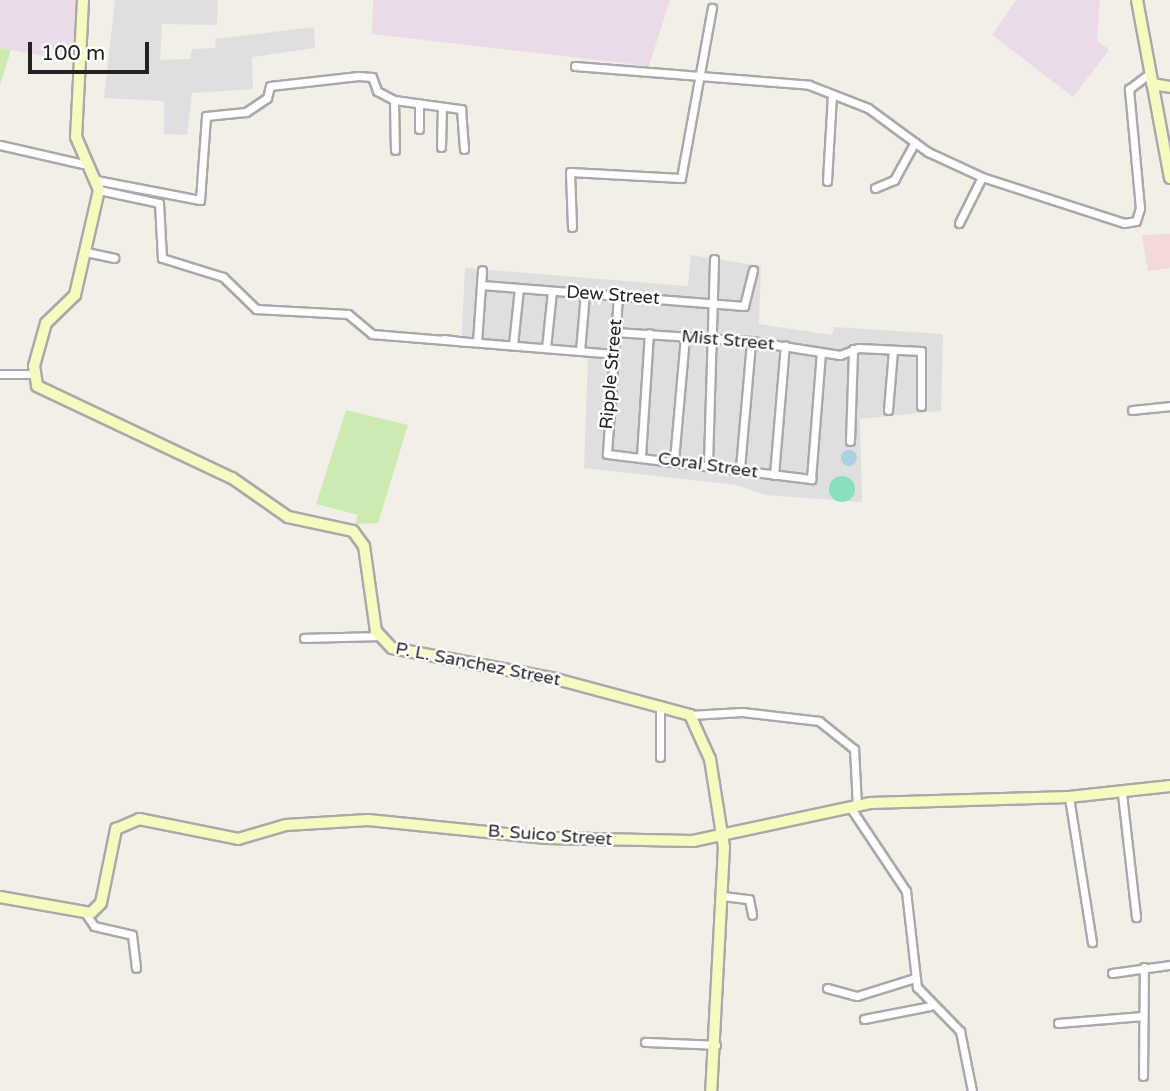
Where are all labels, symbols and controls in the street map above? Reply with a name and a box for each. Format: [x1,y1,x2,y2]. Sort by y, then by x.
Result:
scale bar [32,28,152,72]
text: 100 m [41,41,105,66]
street label: Dew Street [566,281,660,309]
street label: Ripple Street [595,318,627,430]
street label: Mist Street [681,325,775,355]
street label: Coral Street [657,447,759,483]
street label: P. L. Sanchez Street [394,637,562,691]
street label: B. Suico Street [487,820,613,850]

